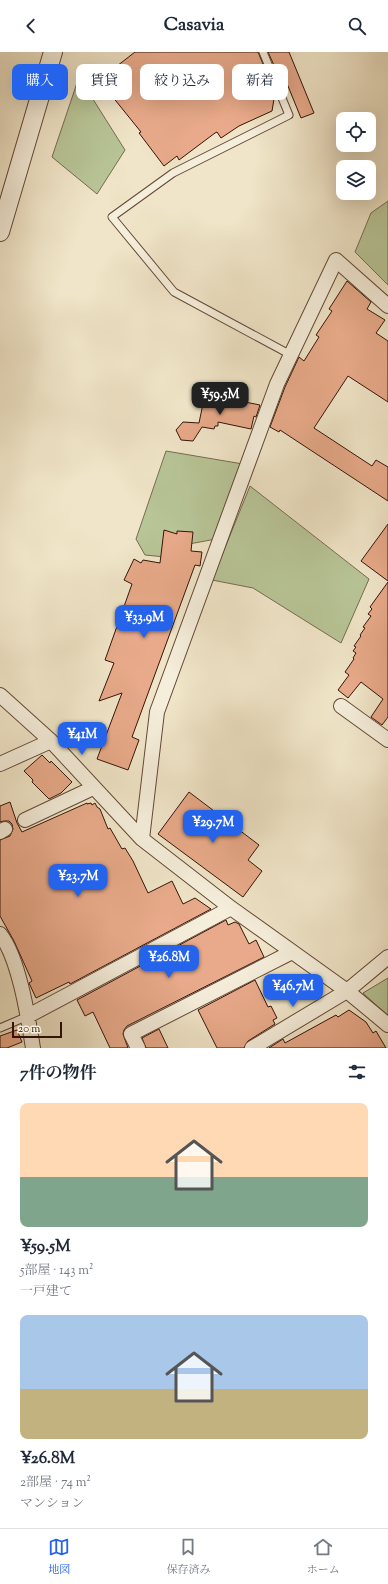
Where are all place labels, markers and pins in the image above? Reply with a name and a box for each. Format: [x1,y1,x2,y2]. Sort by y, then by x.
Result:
pin: ¥59.5M [187,382,253,416]
pin: ¥33.9M [111,605,177,639]
pin: ¥41M [58,722,106,756]
pin: ¥29.7M [180,810,246,844]
pin: ¥23.7M [45,864,111,898]
pin: ¥26.8M [136,945,202,979]
pin: ¥46.7M [260,974,326,1008]

